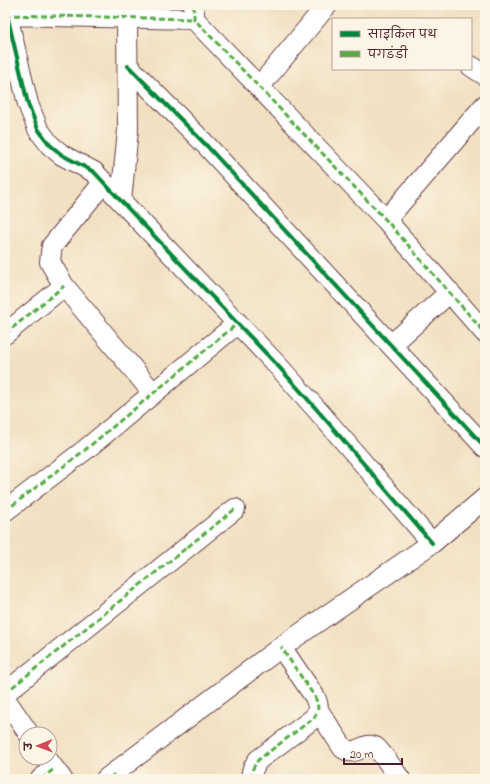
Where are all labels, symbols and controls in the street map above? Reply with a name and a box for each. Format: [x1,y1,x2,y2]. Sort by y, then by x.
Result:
legend [332,18,472,70]
text: साइकिल पथ [367,25,438,44]
text: पगडंडी [367,45,409,64]
north arrow [18,726,58,766]
scale bar [344,740,402,766]
text: उ [21,741,37,751]
text: 20 m [350,746,373,764]

